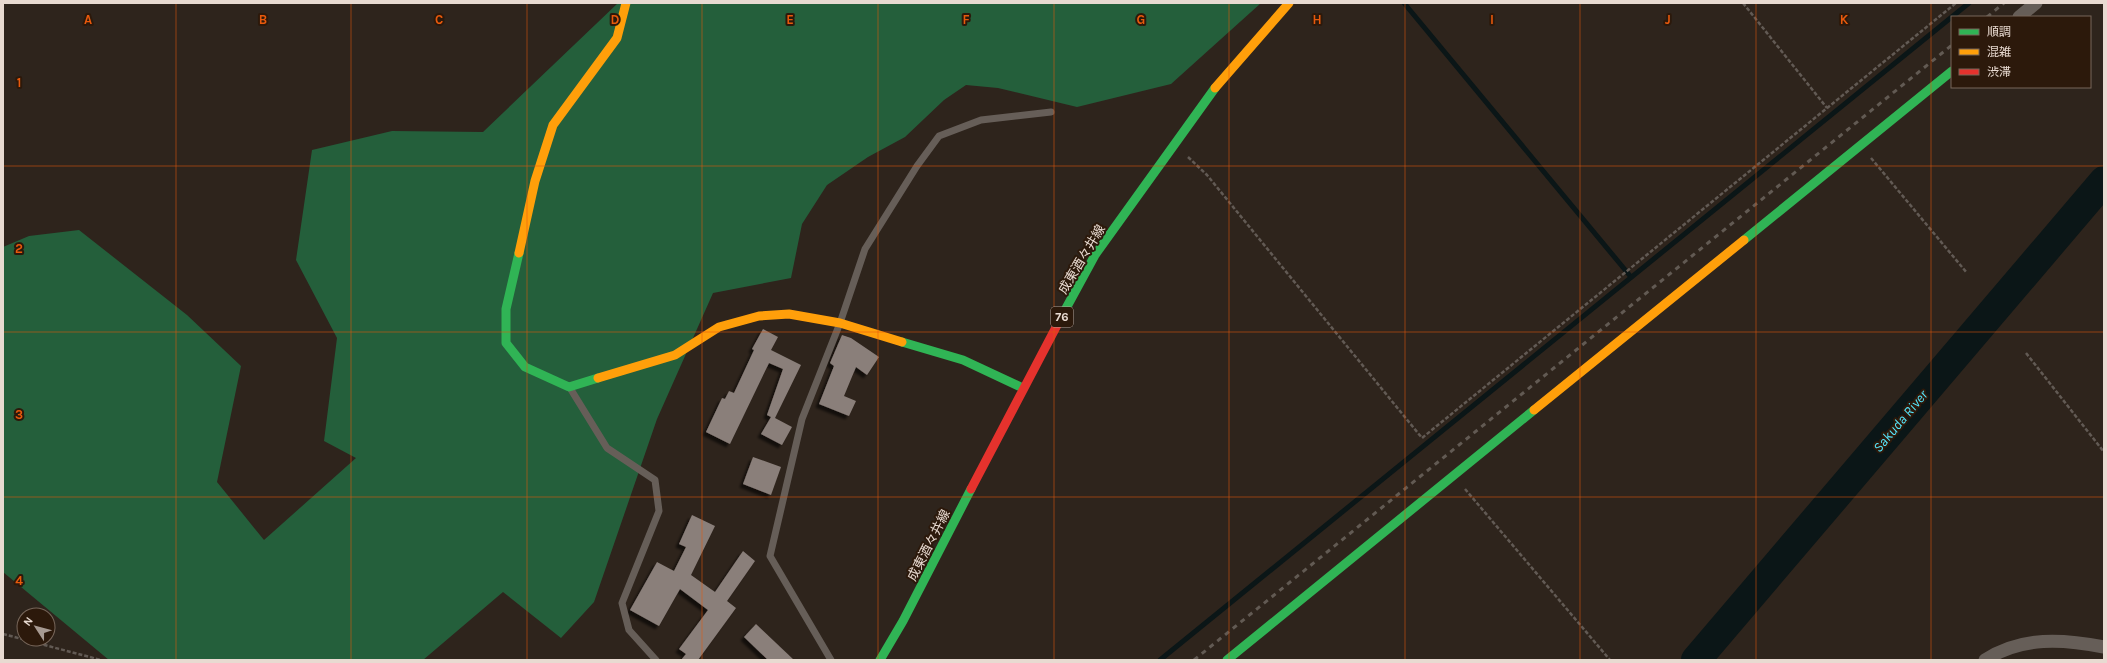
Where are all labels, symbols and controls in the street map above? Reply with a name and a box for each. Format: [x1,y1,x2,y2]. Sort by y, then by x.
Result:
text: A [84,12,92,27]
text: B [259,12,267,27]
text: C [435,12,443,27]
text: D [611,12,620,27]
text: E [786,12,794,27]
text: F [962,12,970,27]
text: G [1137,12,1145,27]
text: H [1312,12,1322,27]
text: I [1490,12,1494,27]
text: J [1665,12,1671,27]
text: K [1840,12,1849,27]
legend [1951,16,2091,88]
text: 順調 [1987,25,2011,39]
text: 混雑 [1987,45,2011,59]
text: 渋滞 [1987,65,2011,79]
text: 1 [17,75,21,90]
street label: 成東酒々井線 [1055,222,1108,297]
text: 2 [15,241,23,256]
road number: 76 [1051,307,1073,327]
water label: Sakuda River [1869,386,1932,456]
text: 3 [15,407,23,422]
street label: 成東酒々井線 [904,507,953,583]
text: 4 [15,573,23,588]
north arrow [16,607,56,647]
text: N [21,614,36,628]

